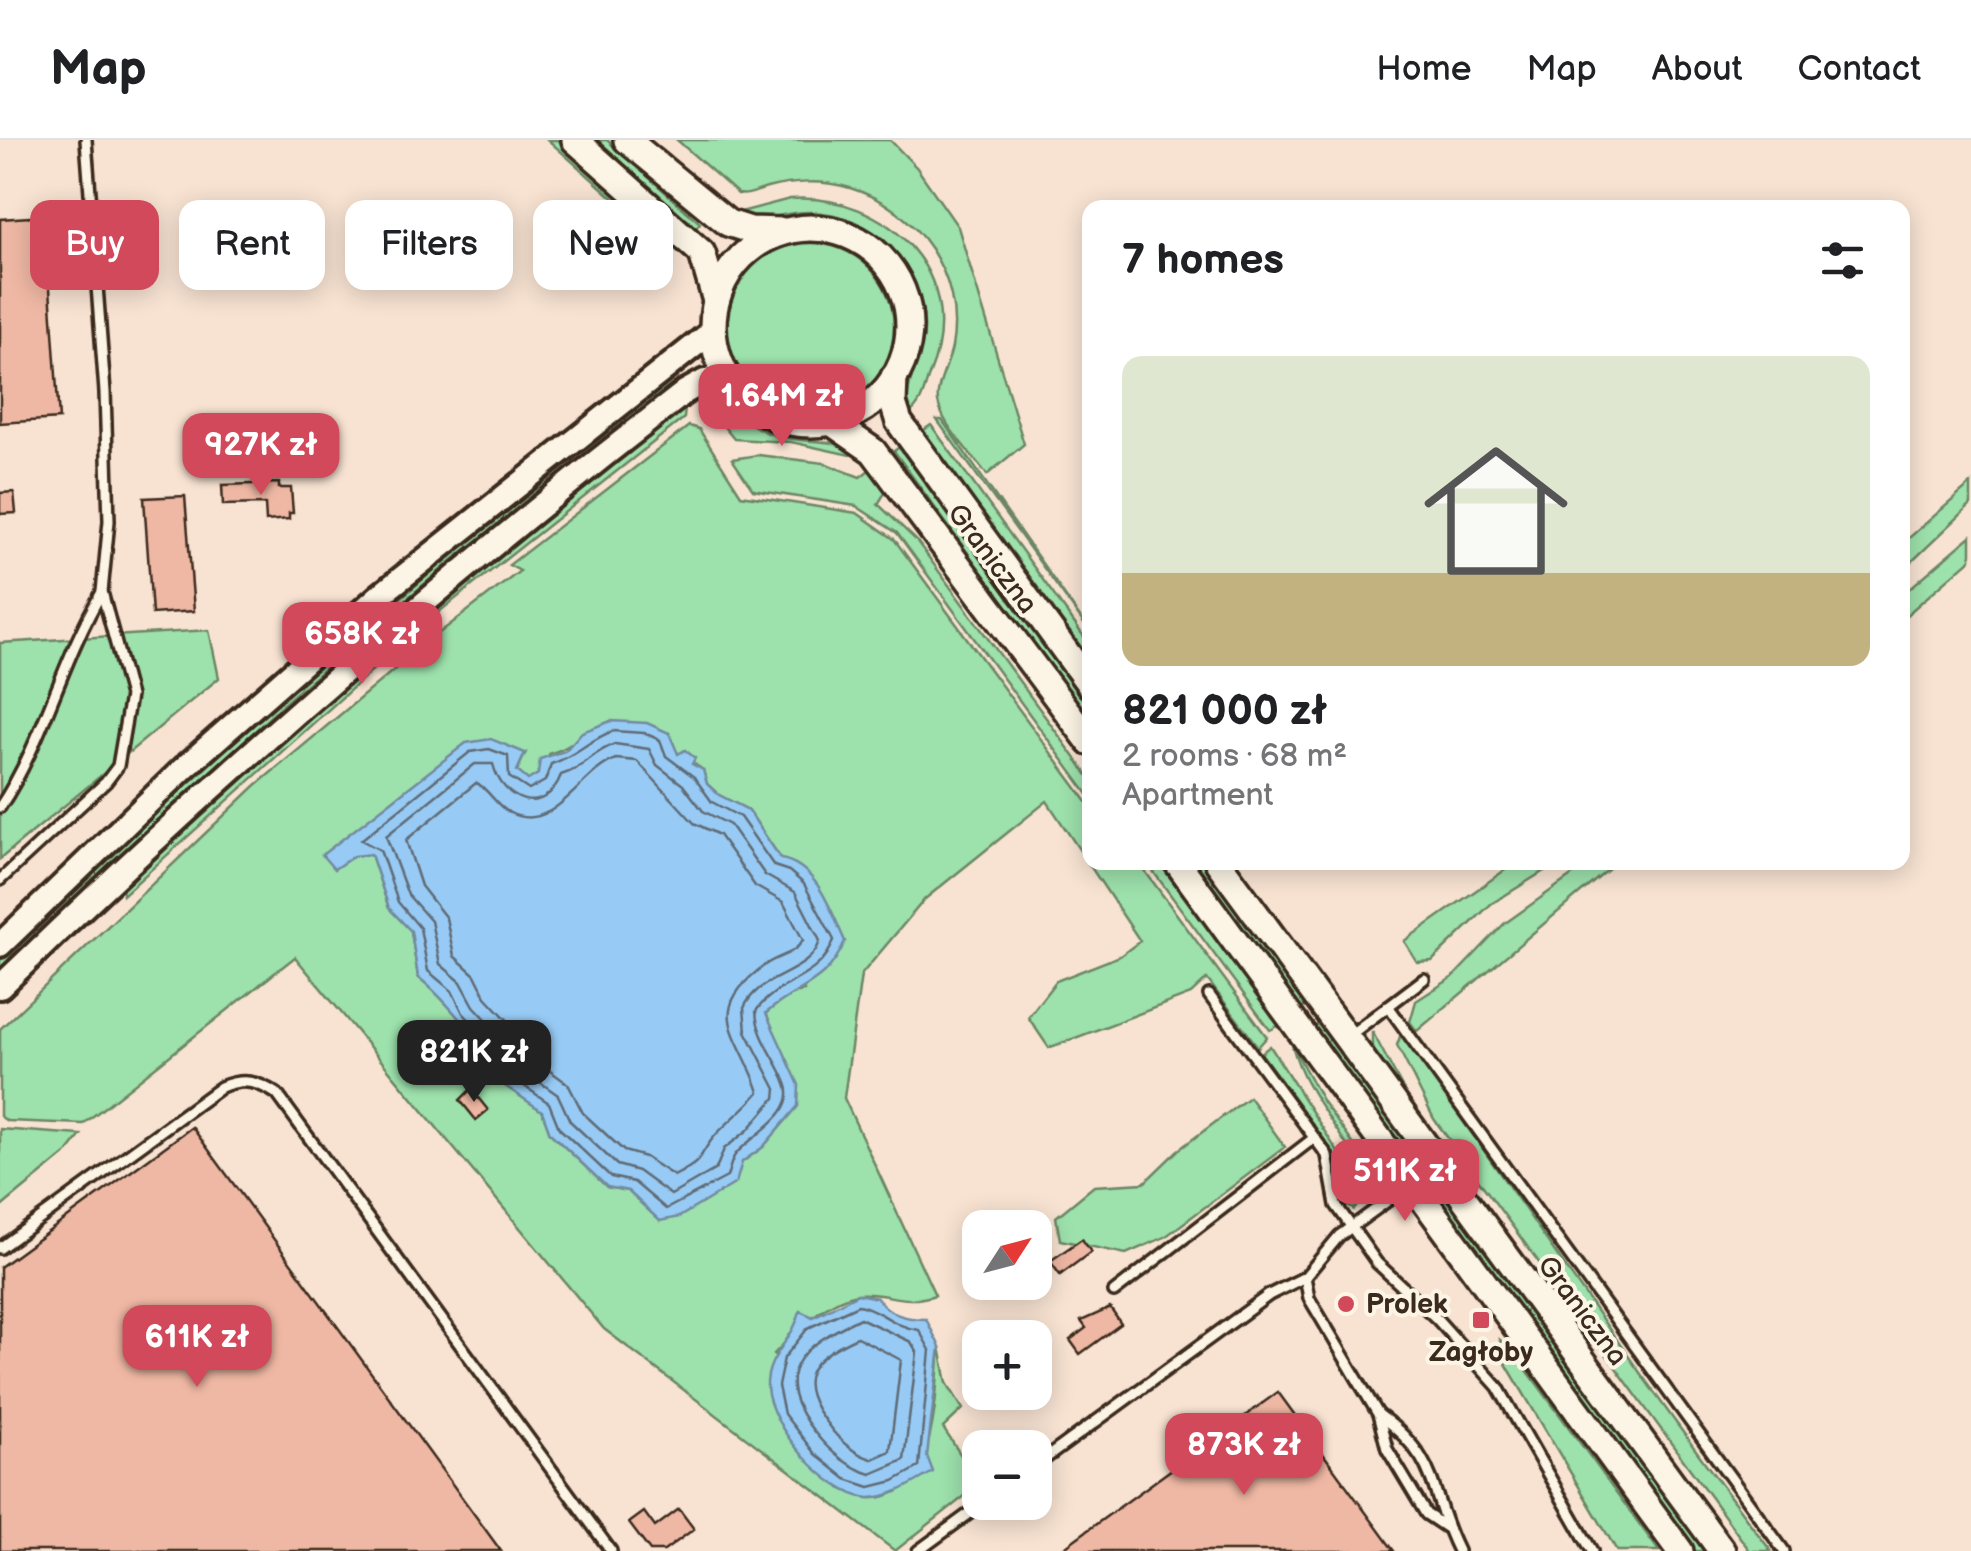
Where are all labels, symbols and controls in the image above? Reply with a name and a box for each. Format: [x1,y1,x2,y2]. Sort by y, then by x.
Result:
text: Map [50,41,146,98]
text: Home [1376,48,1471,91]
text: Map [1526,48,1597,91]
text: About [1652,48,1743,91]
text: Contact [1798,48,1921,91]
chip: Buy [30,200,159,290]
chip: Rent [179,200,325,290]
chip: Filters [345,200,513,290]
chip: New [533,200,673,290]
icon: filters [1815,233,1870,288]
text: 7 homes [1122,235,1284,286]
pin: 1.64M zł [679,364,885,449]
text: 1.64M zł [720,377,844,416]
pin: 927K zł [169,413,353,498]
icon: home [1406,421,1586,601]
text: 927K zł [204,426,318,465]
street label: Graniczna [940,498,1044,620]
pin: 658K zł [270,602,454,687]
text: 658K zł [304,615,420,654]
text: 821 000 zł [1122,686,1327,737]
text: 2 rooms · 68 m² [1122,737,1347,776]
text: Apartment [1122,776,1273,815]
pin: 821K zł [382,1020,566,1105]
text: 821K zł [419,1033,529,1072]
pin: 511K zł [1313,1139,1497,1224]
text: 511K zł [1353,1152,1457,1191]
north arrow [962,1210,1052,1300]
map controls [962,1210,1052,1520]
street label: Graniczna [1530,1250,1634,1372]
place label: Prolek [1366,1288,1448,1321]
marker: Prolek [1335,1293,1357,1315]
pin: 611K zł [105,1305,289,1390]
marker: Zagłoby [1470,1309,1492,1331]
text: 611K zł [145,1318,249,1357]
button: + [962,1320,1052,1410]
place label: Zagłoby [1429,1336,1533,1369]
pin: 873K zł [1152,1413,1336,1498]
text: 873K zł [1187,1426,1301,1465]
button: − [962,1430,1052,1520]

